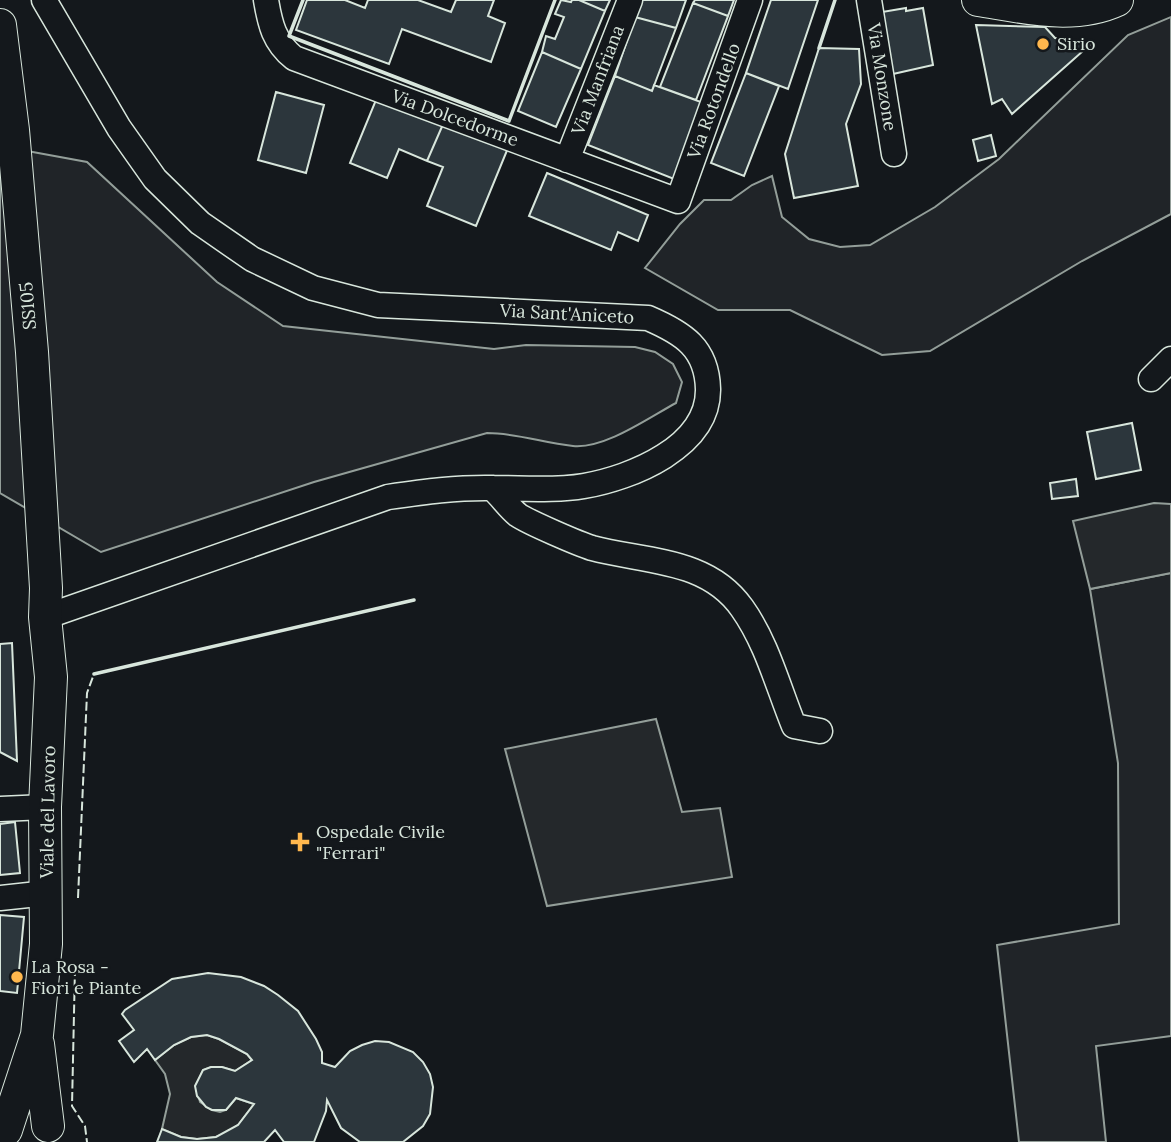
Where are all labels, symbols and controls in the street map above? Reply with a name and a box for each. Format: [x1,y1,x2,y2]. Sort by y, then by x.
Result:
street label: Via Monzone [862,20,902,133]
street label: Via Manfriana [566,22,629,139]
place label: Sirio [1057,32,1096,55]
marker: Sirio [1035,36,1051,52]
street label: Via Rotondello [682,40,745,163]
street label: Via Dolcedorme [388,84,522,151]
street label: SS105 [14,281,41,331]
street label: Via Sant'Aniceto [498,298,635,329]
street label: Viale del Lavoro [35,745,60,880]
place label: Ospedale Civile "Ferrari" [316,820,445,864]
marker: Ospedale Civile "Ferrari" [290,832,310,852]
place label: La Rosa - Fiori e Piante [31,955,141,999]
marker: La Rosa - Fiori e Piante [9,969,25,985]

